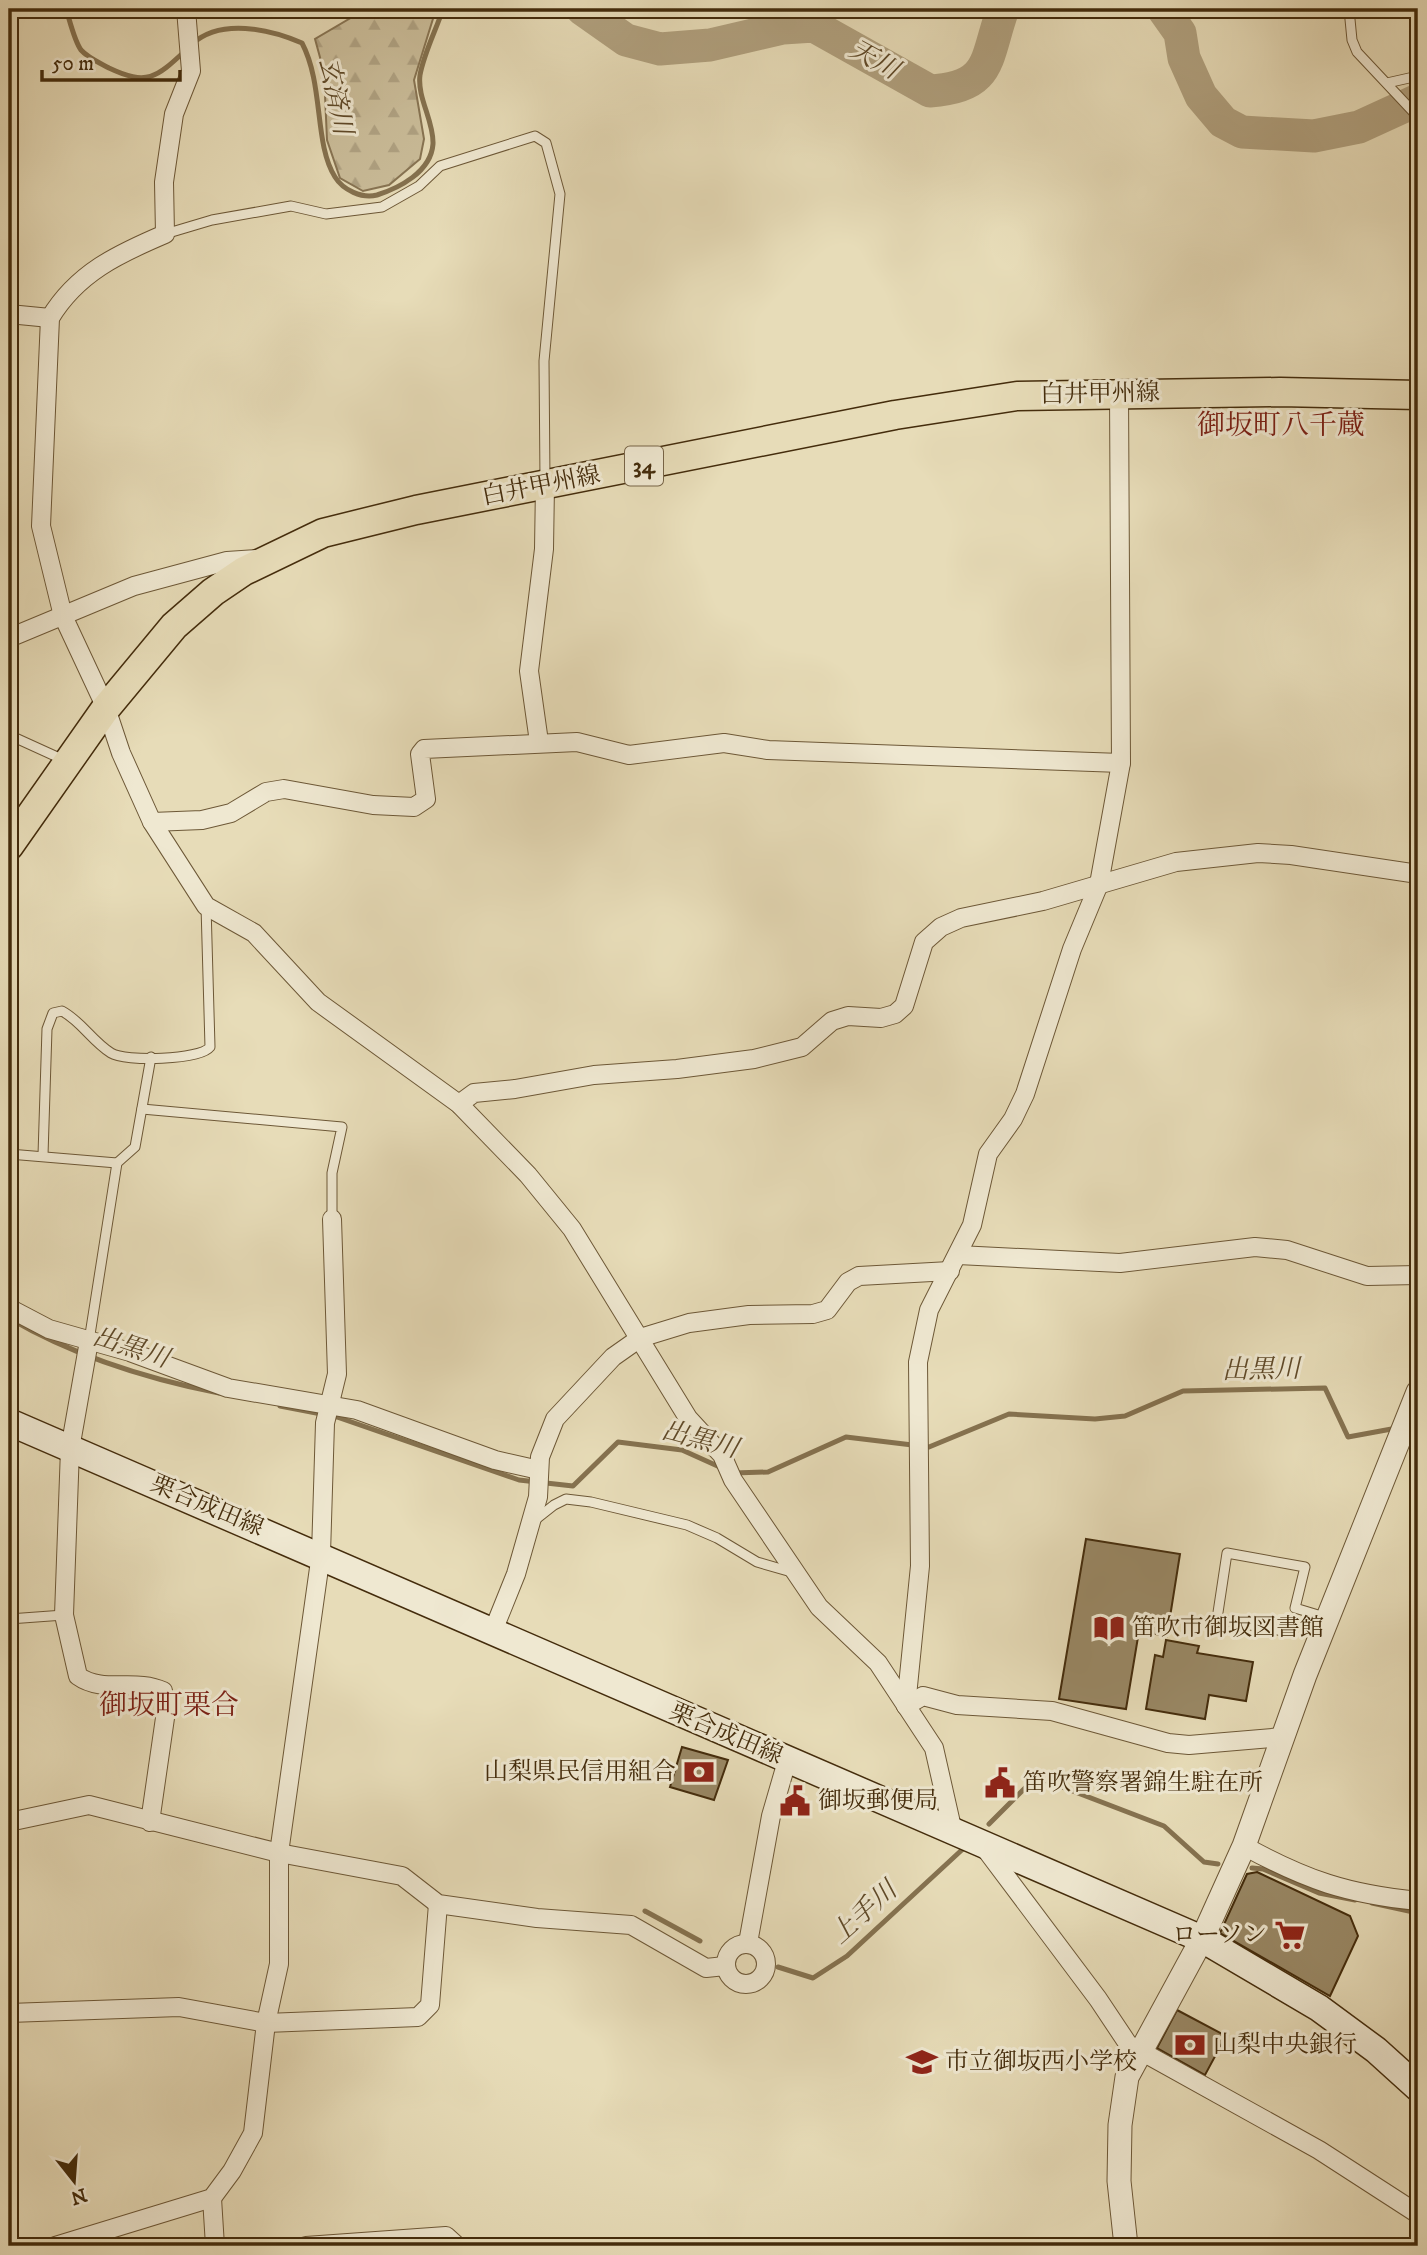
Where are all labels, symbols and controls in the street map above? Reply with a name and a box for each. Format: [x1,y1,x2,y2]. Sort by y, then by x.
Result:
water label: 天川 [843,33,907,88]
scale bar [42,38,180,82]
text: 50 m [52,51,94,77]
water label: 玄済川 [311,54,360,141]
street label: 白井甲州線 [1040,378,1160,410]
district label: 御坂町八千蔵 [1197,408,1365,443]
road number: 34 [625,446,663,486]
street label: 白井甲州線 [479,460,603,512]
water label: 出黒川 [89,1320,176,1377]
water label: 出黒川 [1222,1353,1303,1387]
water label: 出黒川 [658,1414,745,1467]
street label: 栗合成田線 [146,1469,268,1543]
library icon: 笛吹市御坂図書館 [1092,1611,1126,1645]
place label: 笛吹市御坂図書館 [1132,1613,1324,1643]
district label: 御坂町栗合 [99,1688,239,1723]
street label: 栗合成田線 [665,1697,787,1771]
bank icon: 山梨県民信用組合 [682,1755,716,1789]
place label: 山梨県民信用組合 [484,1757,676,1787]
public building icon: 笛吹警察署錦生駐在所 [983,1766,1017,1800]
place label: 笛吹警察署錦生駐在所 [1023,1768,1263,1798]
public building icon: 御坂郵便局 [778,1784,812,1818]
place label: 御坂郵便局 [818,1786,938,1816]
water label: 上手川 [824,1873,906,1951]
supermarket icon: ローソン [1273,1918,1307,1952]
place label: ローソン [1172,1920,1267,1950]
bank icon: 山梨中央銀行 [1173,2028,1207,2062]
place label: 山梨中央銀行 [1213,2030,1357,2060]
school or university icon: 市立御坂西小学校 [905,2045,939,2079]
place label: 市立御坂西小学校 [945,2047,1137,2077]
north arrow [38,2146,108,2216]
text: N [67,2183,89,2209]

